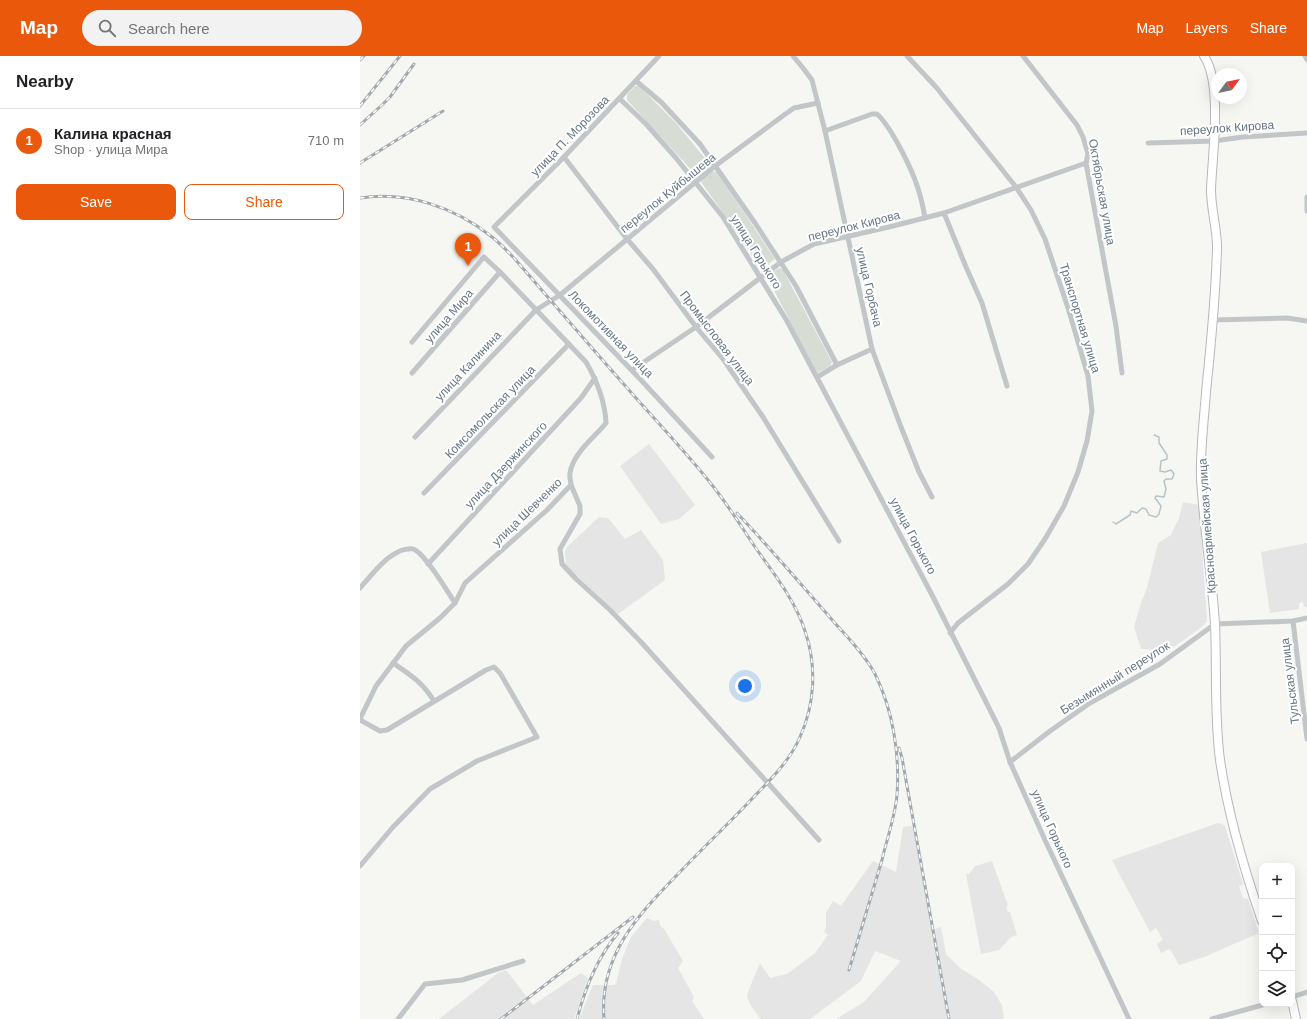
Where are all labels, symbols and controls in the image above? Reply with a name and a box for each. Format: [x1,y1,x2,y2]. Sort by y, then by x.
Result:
search box [82,10,362,46]
text: Map [20,17,58,38]
icon: search [96,17,118,39]
text: Search here [128,20,210,37]
text: Map [1136,20,1164,36]
text: Layers [1186,20,1228,36]
text: Share [1250,20,1287,36]
north arrow [1211,68,1247,104]
text: Nearby [16,72,74,91]
street label: улица П. Морозова [528,93,612,179]
street label: переулок Кирова [1179,118,1275,138]
text: Калина красная [54,125,172,142]
text: 1 [25,133,33,148]
text: 710 m [308,133,344,148]
street label: Октябрьская улица [1086,138,1118,246]
text: Shop · улица Мира [54,142,168,157]
street label: переулок Куйбышева [617,150,719,236]
button: Save [16,184,176,220]
button: Share [184,184,344,220]
street label: переулок Кирова [806,208,902,244]
street label: улица Горького [728,212,784,292]
pin: 1 [455,233,481,266]
street label: улица Горбача [853,246,885,328]
street label: Транспортная улица [1057,262,1103,375]
street label: улица Мира [422,286,476,346]
street label: Локомотивная улица [566,287,657,381]
street label: Промысловая улица [677,288,757,388]
street label: улица Калинина [432,328,504,404]
street label: Комсомольская улица [442,362,538,461]
street label: улица Дзержинского [462,418,550,511]
street label: Красноармейская улица [1195,458,1219,594]
street label: улица Шевченко [489,475,565,549]
street label: улица Горького [887,495,939,577]
street label: Тульская улица [1278,637,1302,725]
street label: Безымянный переулок [1058,638,1173,717]
your location [735,676,755,696]
street label: улица Горького [1028,788,1076,871]
map controls [1259,863,1295,1007]
button: + [1259,863,1295,899]
button: − [1259,899,1295,935]
button: locate [1259,935,1295,971]
button: layers [1259,971,1295,1007]

